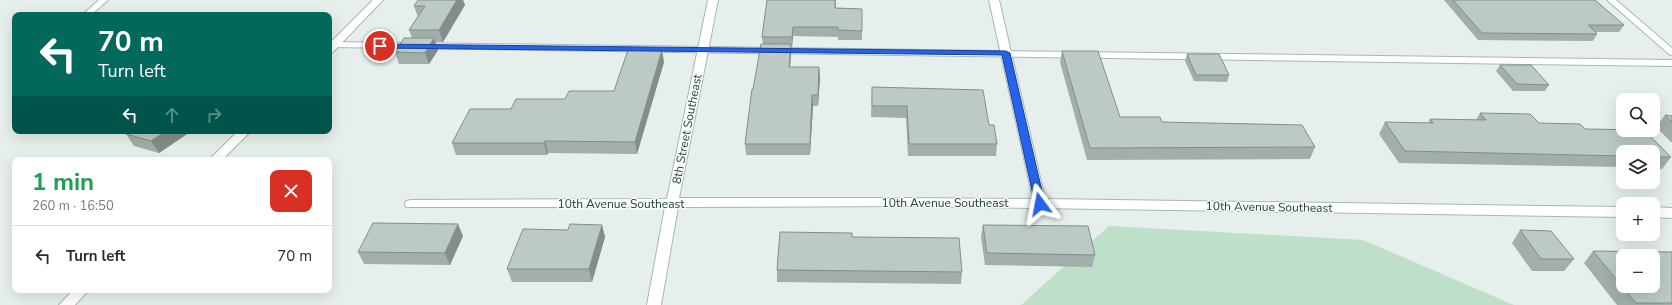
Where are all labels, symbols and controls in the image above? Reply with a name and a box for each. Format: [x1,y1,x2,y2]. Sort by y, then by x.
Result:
text: 70 m [98,23,164,61]
icon: left [32,28,84,80]
pin [363,29,397,63]
icon: arrive [369,35,391,57]
text: Turn left [98,59,166,83]
street label: 8th Street Southeast [669,72,706,185]
map controls [1616,93,1660,293]
button: search [1616,93,1660,137]
icon: left [119,104,141,126]
icon: ahead [161,104,183,126]
icon: right [203,104,225,126]
button: layers [1616,145,1660,189]
text: 1 min [32,166,94,198]
button: close [270,170,312,212]
position arrow [1019,183,1061,225]
street label: 10th Avenue Southeast [882,195,1009,211]
street label: 10th Avenue Southeast [558,196,685,212]
text: 260 m · 16:50 [32,197,114,215]
button: + [1616,197,1660,241]
street label: 10th Avenue Southeast [1205,198,1333,216]
icon: left [32,245,54,267]
text: Turn left [66,246,125,266]
text: 70 m [277,246,312,266]
button: − [1616,249,1660,293]

